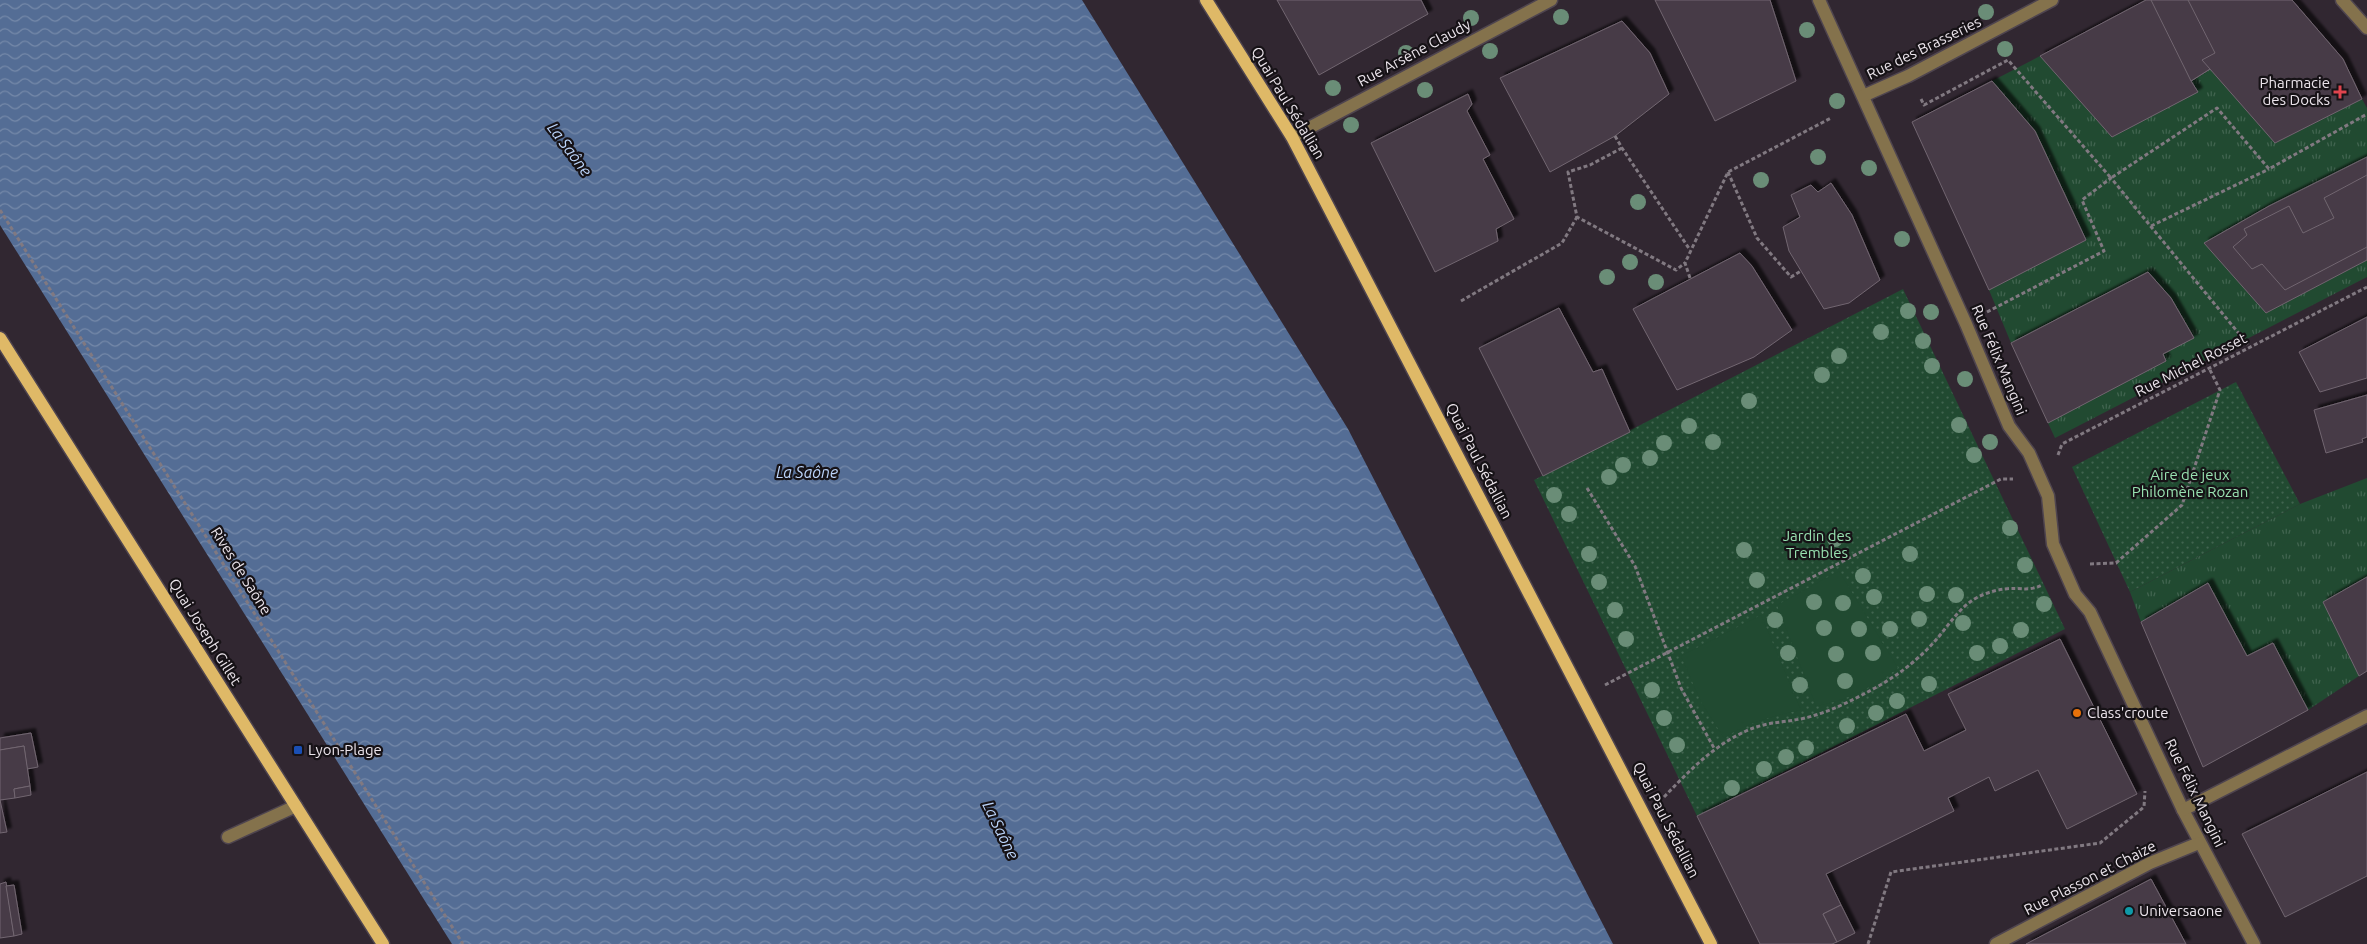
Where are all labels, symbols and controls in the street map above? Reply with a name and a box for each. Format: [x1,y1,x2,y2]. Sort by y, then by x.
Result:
street label: Rue des Brasseries [1864,13,1984,83]
street label: Rue Arsène Claudy [1354,16,1473,90]
street label: Quai Paul Sédallian [1248,44,1329,162]
place label: Pharmacie des Docks [2260,74,2330,108]
marker: Pharmacie des Docks [2334,86,2346,98]
water label: La Saône [544,119,596,179]
street label: Rue Félix Mangini [1969,302,2030,418]
street label: Rue Michel Rosset [2132,329,2249,400]
street label: Quai Paul Sédallian [1443,400,1516,522]
water label: La Saône [776,463,838,481]
park label: Aire de jeux Philomène Rozan [2132,466,2248,500]
street label: Rives de Saône [208,524,275,618]
park label: Jardin des Trembles [1783,527,1851,561]
street label: Quai Joseph Gillet [166,575,245,688]
place label: Class'croute [2087,704,2168,721]
marker: Class'croute [2071,707,2083,719]
street label: Rue Félix Mangini [2162,736,2229,850]
place label: Lyon-Plage [308,741,382,758]
marker: Lyon-Plage [292,744,304,756]
street label: Quai Paul Sédallian [1630,759,1703,881]
water label: La Saône [979,798,1023,862]
street label: Rue Plasson et Chaize [2021,837,2159,918]
place label: Universaone [2139,902,2223,919]
marker: Universaone [2123,905,2135,917]

